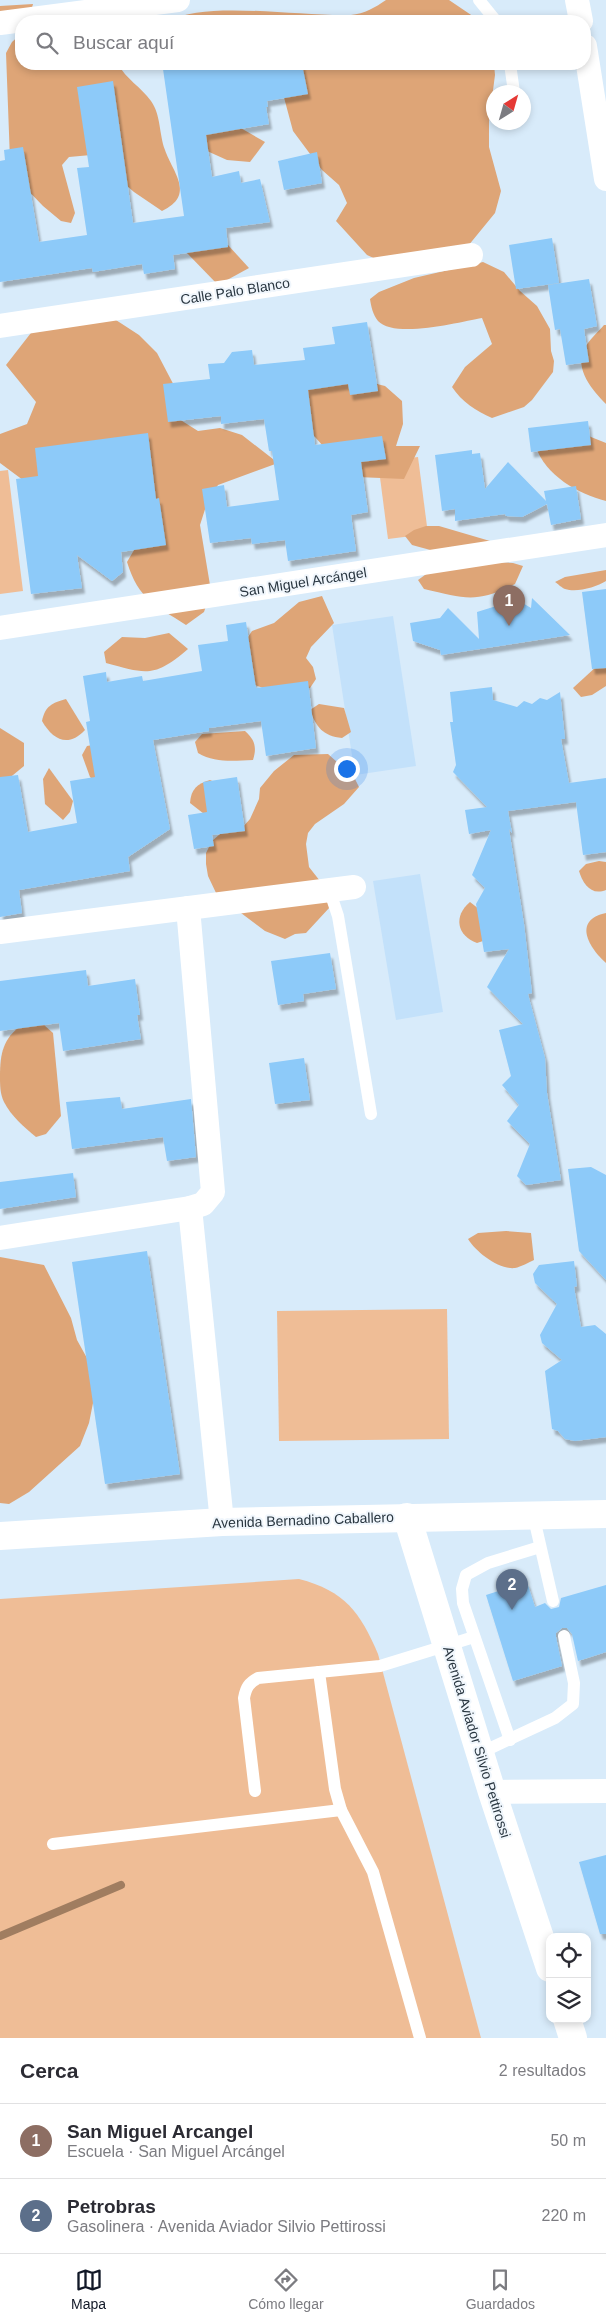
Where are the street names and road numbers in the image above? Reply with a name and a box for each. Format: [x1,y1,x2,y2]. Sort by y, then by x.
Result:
street label: Calle Palo Blanco [179,274,291,308]
street label: San Miguel Arcángel [238,564,368,600]
street label: Avenida Bernadino Caballero [212,1509,394,1531]
street label: Avenida Aviador Silvio Pettirossi [440,1644,514,1840]

